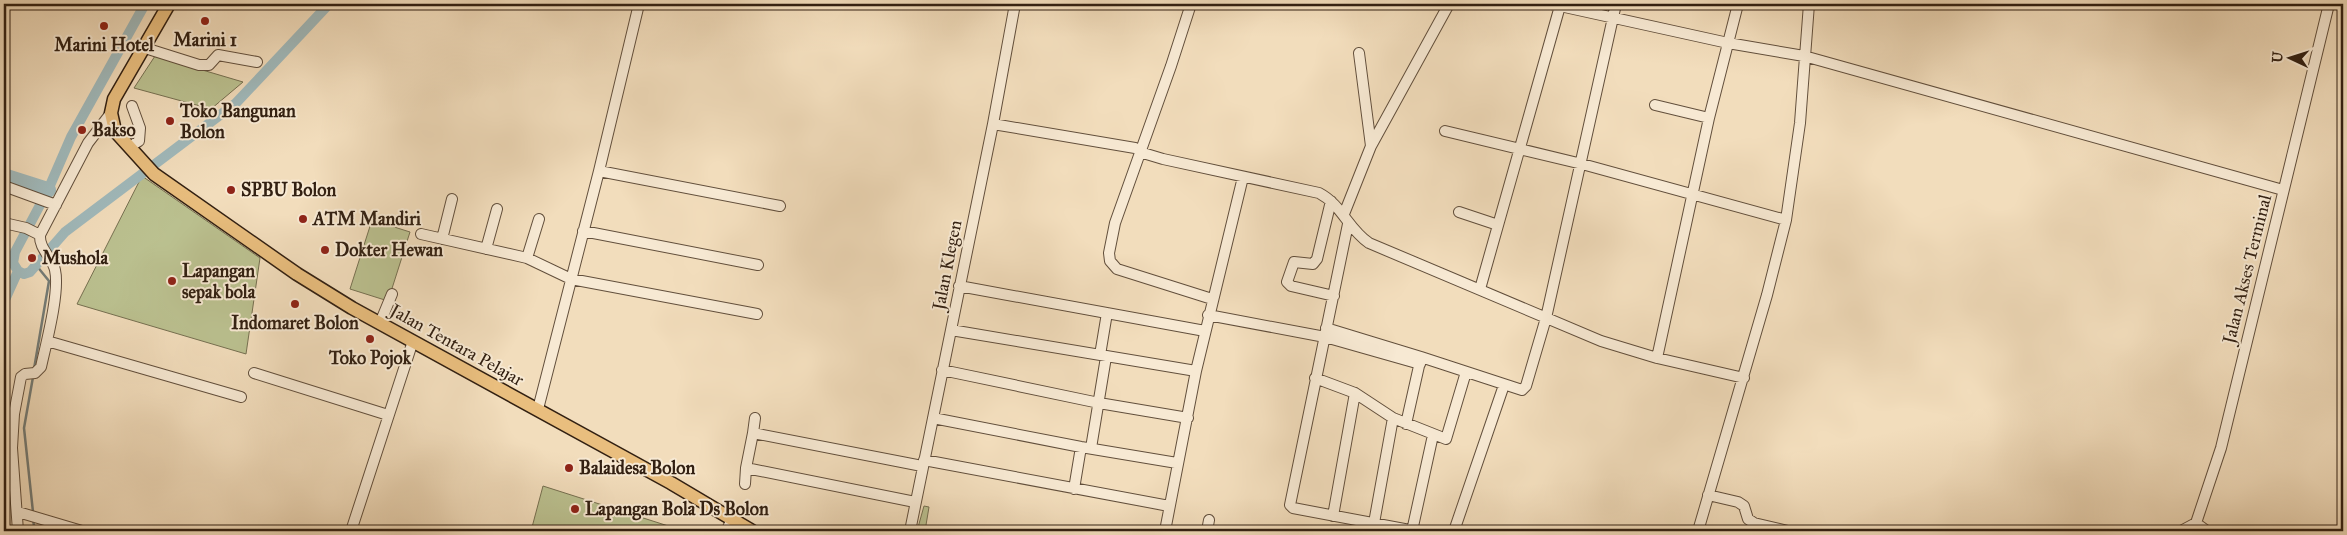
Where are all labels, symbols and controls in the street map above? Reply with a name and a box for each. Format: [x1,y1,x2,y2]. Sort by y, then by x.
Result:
marker: Marini 1 [199,15,211,27]
marker: Marini Hotel [98,20,110,32]
place label: Marini 1 [173,29,237,51]
north arrow [2264,32,2314,82]
place label: Marini Hotel [54,34,155,56]
text: U [2269,50,2286,63]
place label: Toko Bangunan Bolon [179,100,296,143]
marker: Toko Bangunan Bolon [164,115,176,127]
place label: Bakso [92,119,136,141]
marker: Bakso [76,124,88,136]
place label: SPBU Bolon [241,179,336,201]
marker: SPBU Bolon [225,184,237,196]
street label: Jalan Akses Terminal [2217,192,2277,348]
place label: ATM Mandiri [312,208,422,230]
marker: ATM Mandiri [297,213,309,225]
street label: Jalan Klegen [927,218,968,314]
place label: Dokter Hewan [335,239,443,261]
marker: Dokter Hewan [319,244,331,256]
place label: Mushola [42,247,108,269]
marker: Mushola [26,252,38,264]
place label: Lapangan sepak bola [182,260,256,304]
marker: Lapangan sepak bola [166,275,178,287]
marker: Indomaret Bolon [289,298,301,310]
street label: Jalan Tentara Pelajar [384,298,528,392]
place label: Indomaret Bolon [231,312,359,334]
marker: Toko Pojok [364,333,376,345]
place label: Toko Pojok [328,347,412,370]
place label: Balaidesa Bolon [579,457,695,479]
marker: Balaidesa Bolon [563,462,575,474]
place label: Lapangan Bola Ds Bolon [585,498,769,521]
marker: Lapangan Bola Ds Bolon [569,503,581,515]

